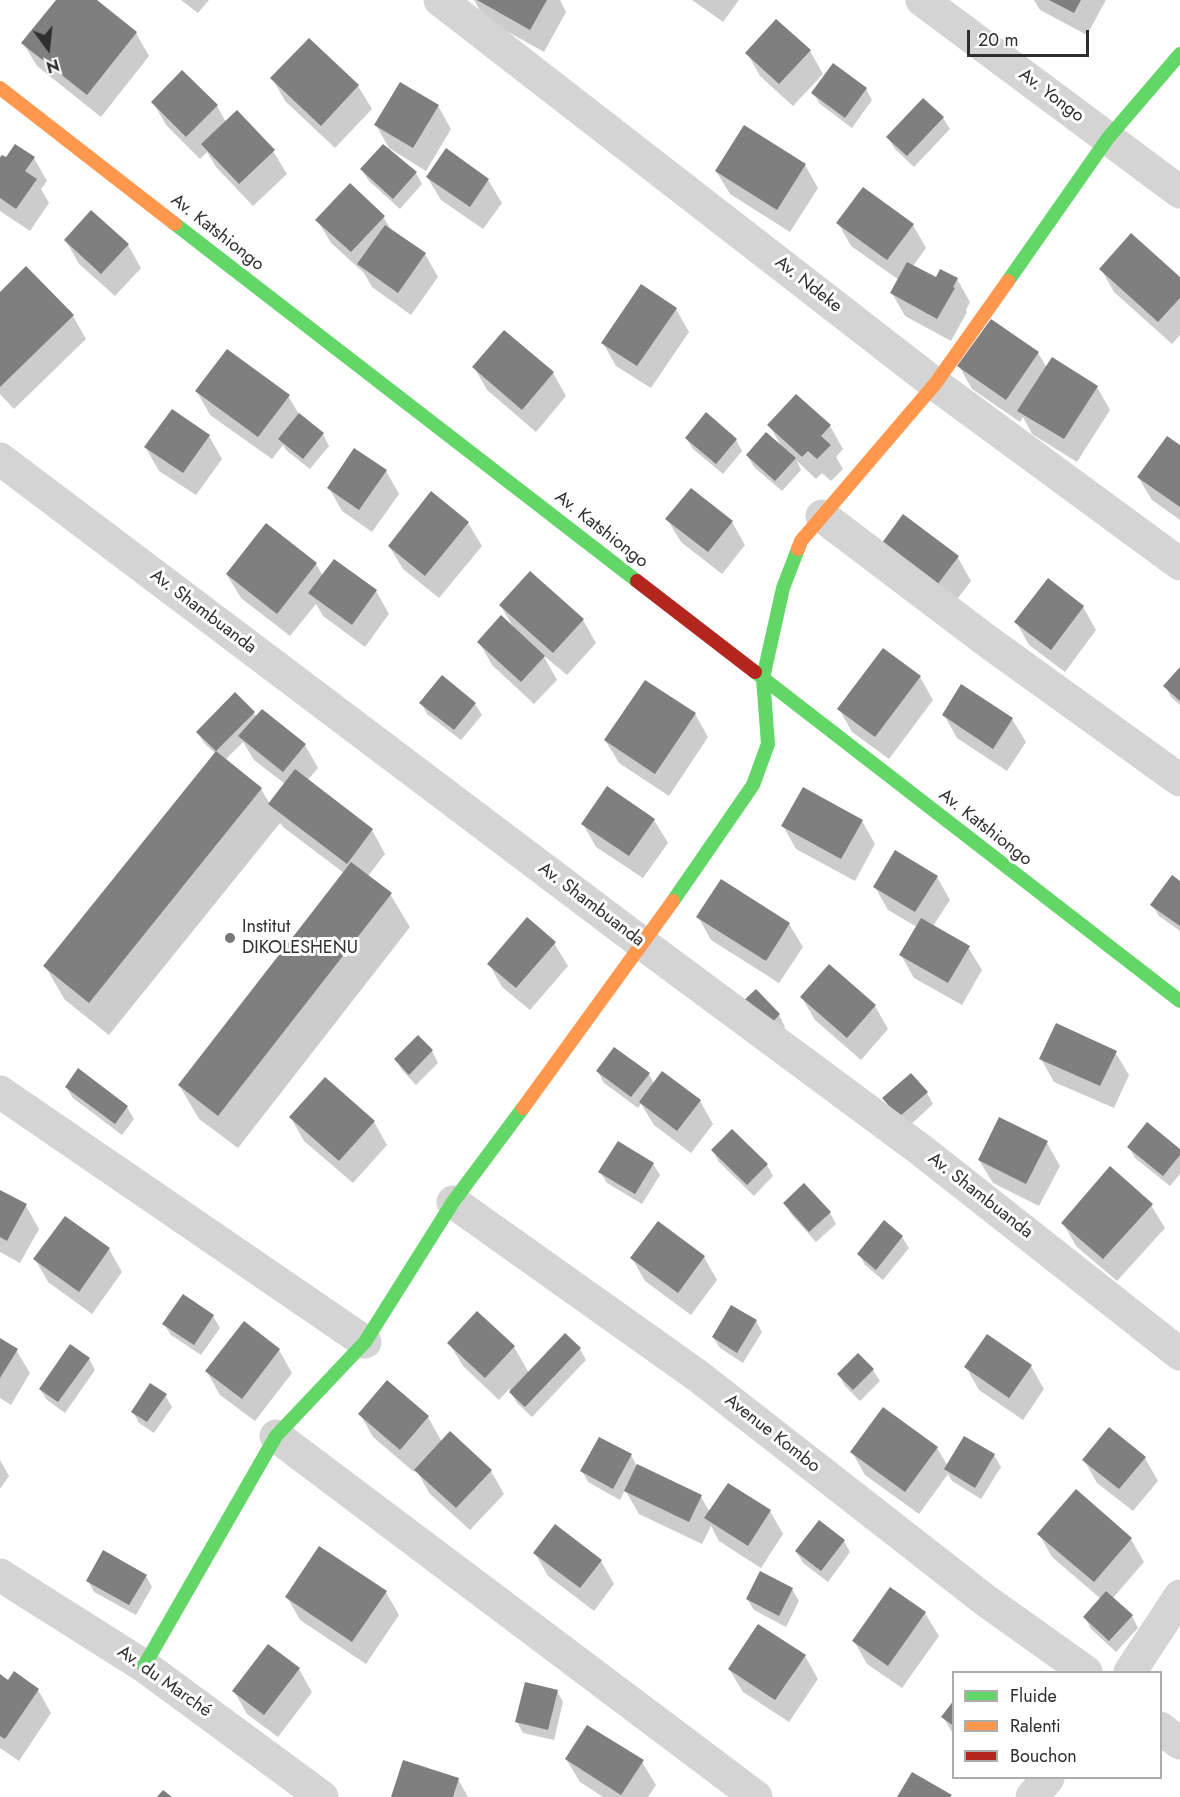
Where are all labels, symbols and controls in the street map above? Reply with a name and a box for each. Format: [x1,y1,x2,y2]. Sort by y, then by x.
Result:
north arrow [18,18,78,78]
scale bar [970,18,1092,56]
text: 20 m [978,27,1018,53]
text: N [44,53,62,79]
street label: Av. Yongo [1014,64,1088,128]
street label: Av. Katshiongo [166,190,268,276]
street label: Av. Ndeke [770,252,846,318]
street label: Av. Katshiongo [550,487,652,573]
street label: Av. Shambuanda [146,565,260,659]
street label: Av. Katshiongo [934,785,1036,871]
street label: Av. Shambuanda [534,858,648,952]
place label: Institut DIKOLESHENU [242,917,358,960]
marker: Institut DIKOLESHENU [223,931,237,945]
street label: Av. Shambuanda [923,1148,1037,1244]
street label: Avenue Kombo [720,1390,824,1478]
street label: Av. du Marché [113,1642,215,1722]
legend [952,1671,1162,1779]
text: Fluide [1010,1683,1057,1709]
text: Ralenti [1010,1713,1061,1739]
text: Bouchon [1010,1743,1077,1769]

